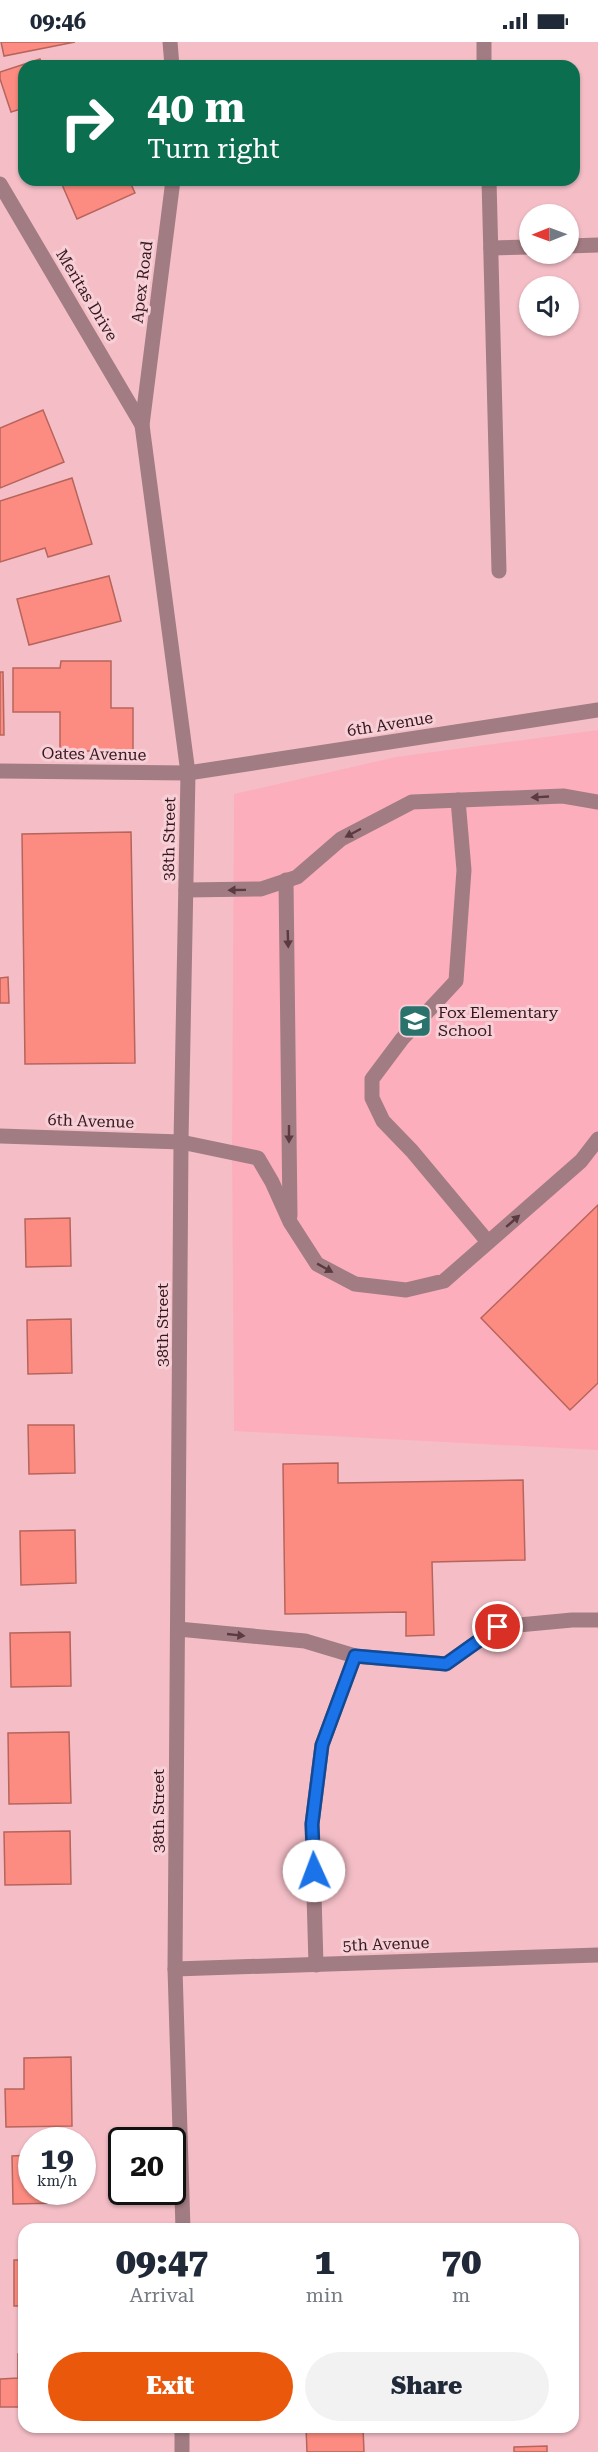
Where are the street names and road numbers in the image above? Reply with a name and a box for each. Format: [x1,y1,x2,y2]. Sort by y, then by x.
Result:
street label: Apex Road [128,240,156,324]
street label: Meritas Drive [52,246,122,344]
street label: 6th Avenue [346,708,434,740]
street label: Oates Avenue [41,744,147,764]
street label: 38th Street [159,797,179,881]
street label: 6th Avenue [47,1110,135,1132]
street label: 38th Street [153,1283,172,1367]
street label: 38th Street [149,1769,168,1853]
street label: 5th Avenue [342,1933,430,1955]

